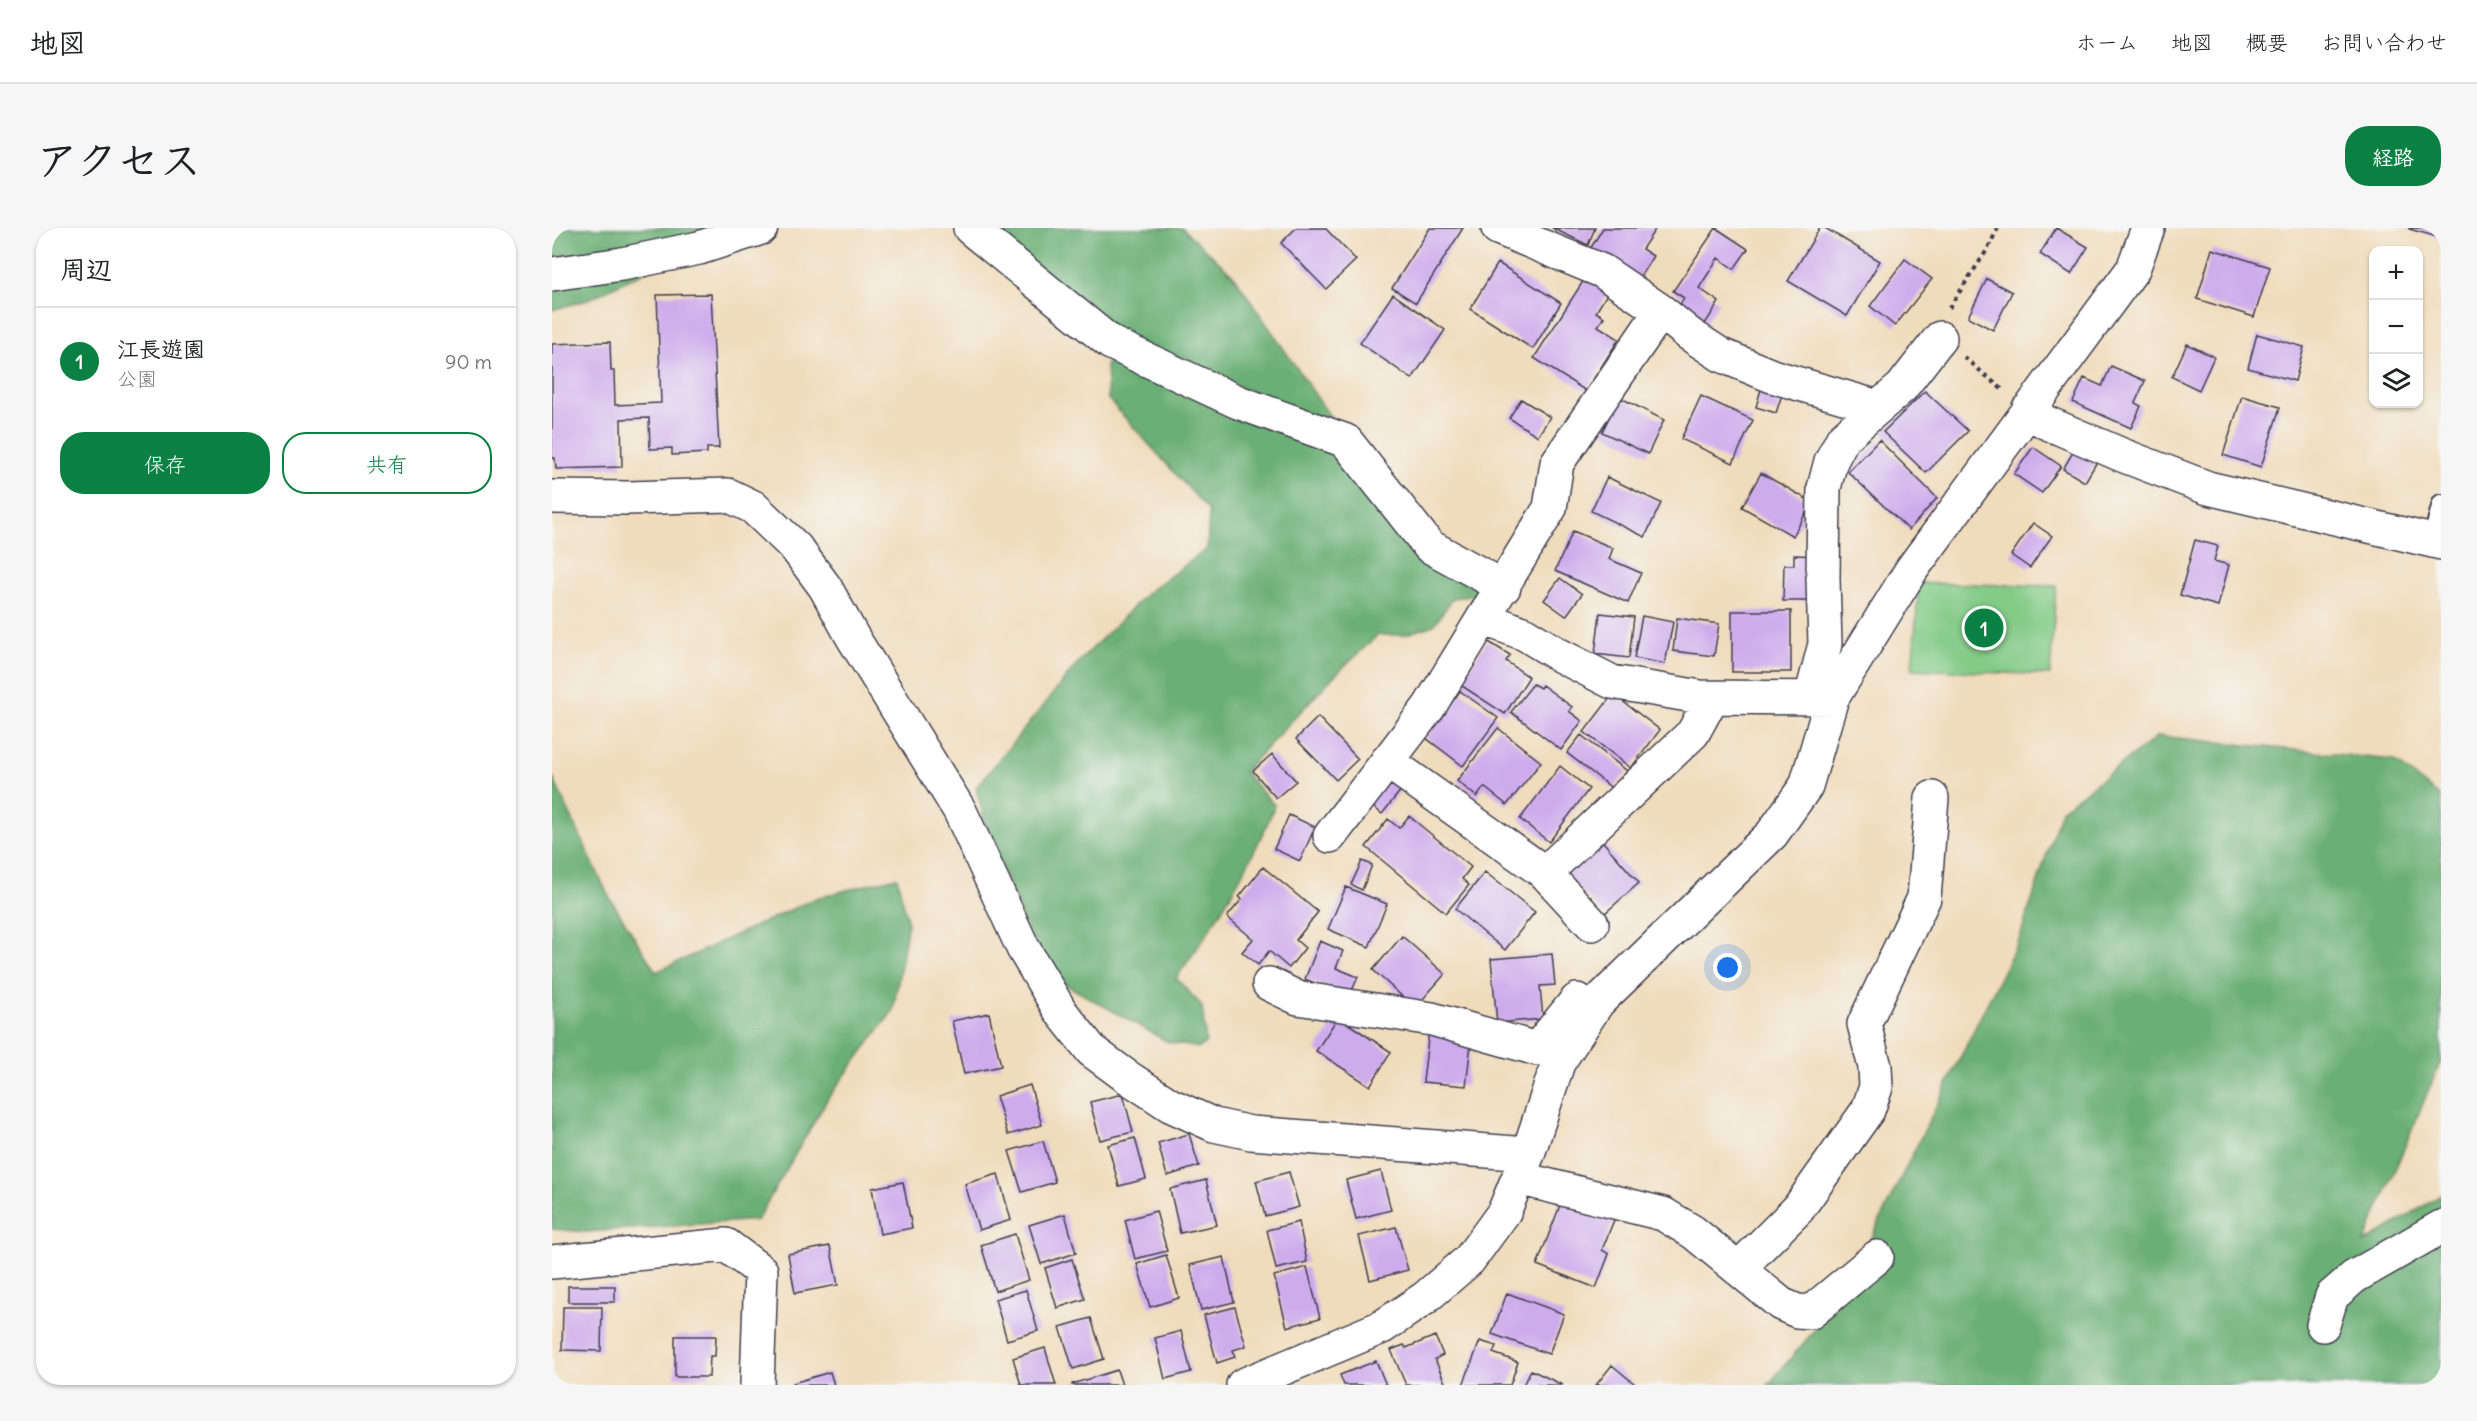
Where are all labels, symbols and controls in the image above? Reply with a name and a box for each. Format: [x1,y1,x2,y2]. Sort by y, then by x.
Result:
text: 地図 [30,25,86,61]
text: ホーム [2076,29,2138,56]
text: 地図 [2171,29,2213,56]
text: 概要 [2246,29,2288,56]
text: お問い合わせ [2321,29,2447,56]
button: 経路 [2345,126,2441,186]
text: アクセス [36,134,201,186]
map controls [2369,246,2423,408]
button: + [2369,246,2423,300]
text: 周辺 [60,253,112,286]
button: − [2369,300,2423,354]
text: 江長遊園 [117,335,205,363]
text: 1 [76,349,83,374]
text: 90 m [445,349,492,374]
button: layers [2369,354,2423,408]
text: 公園 [117,366,157,391]
button: 保存 [60,432,270,494]
button: 共有 [282,432,492,494]
pin: 1 [1964,606,2004,650]
your location [1713,953,1742,982]

